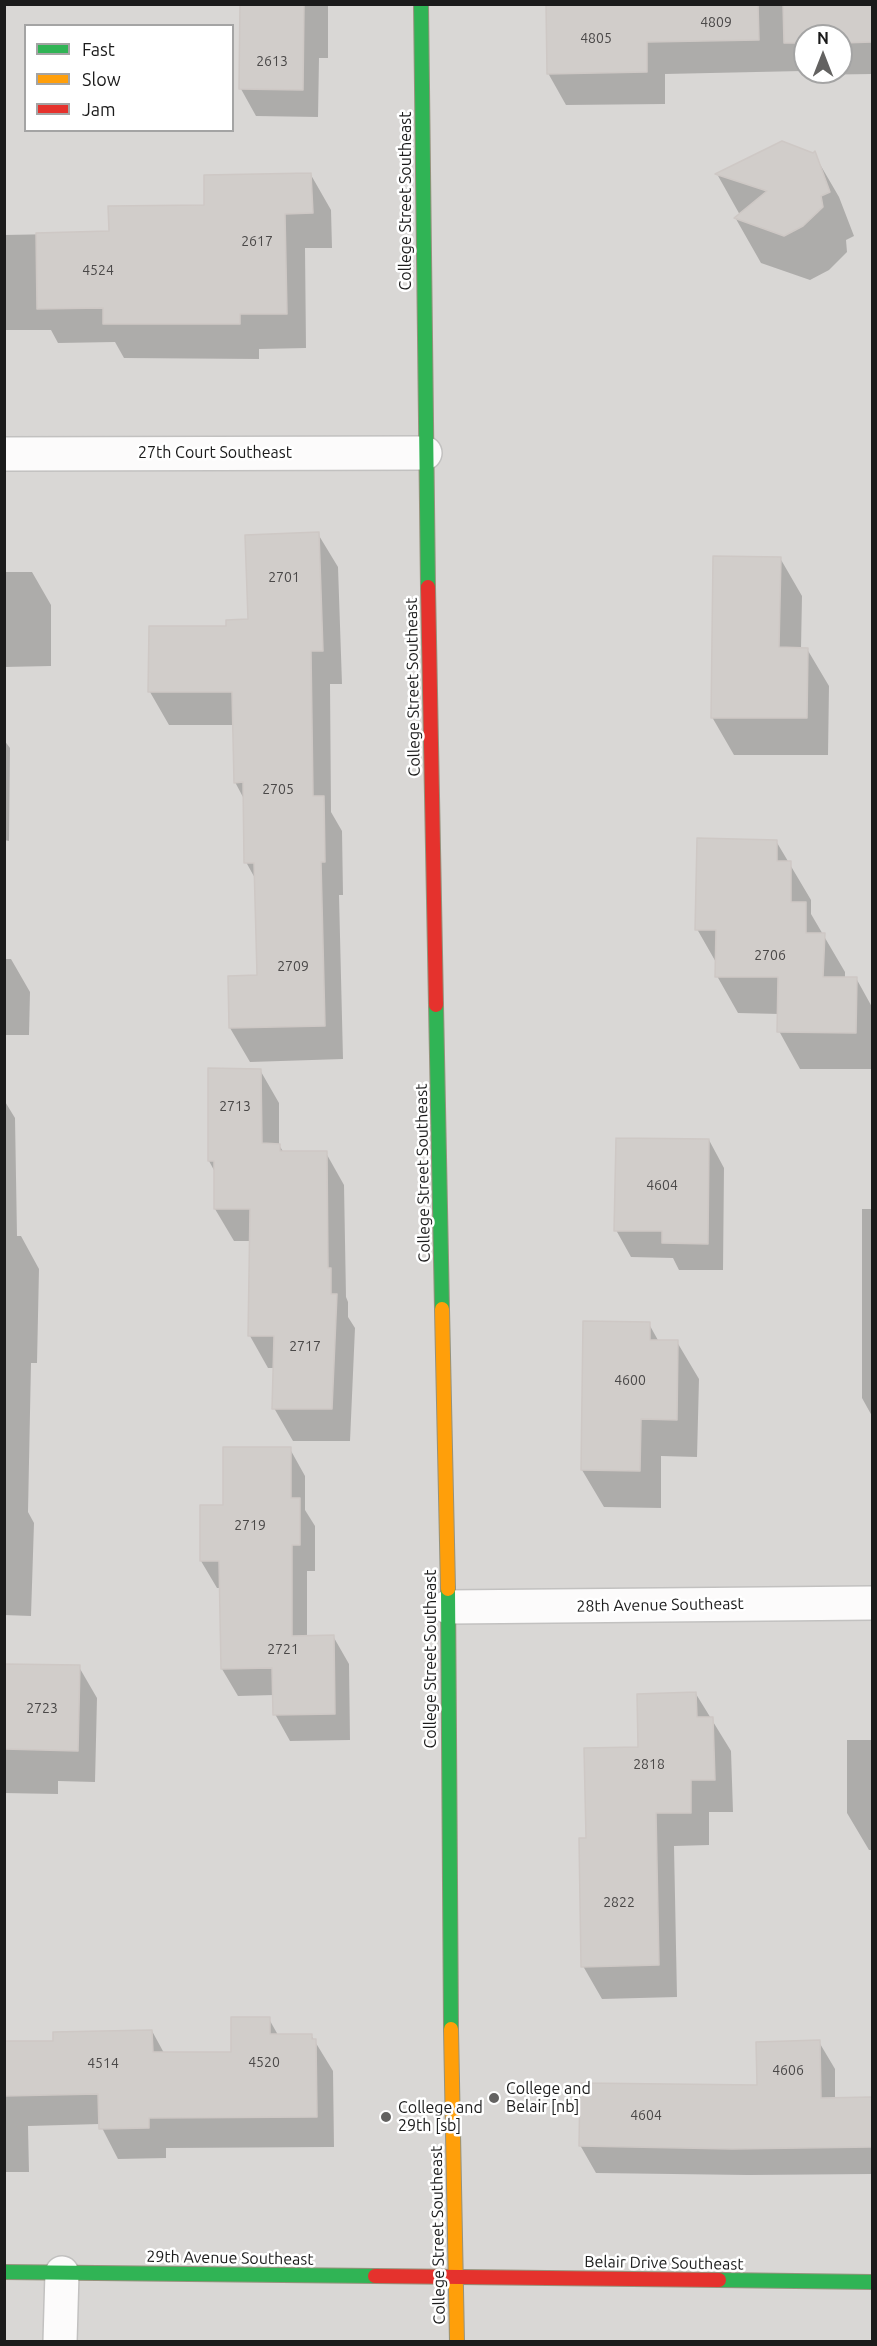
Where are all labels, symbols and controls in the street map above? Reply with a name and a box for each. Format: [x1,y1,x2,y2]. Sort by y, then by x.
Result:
house number: 4809 [700,14,732,30]
legend [24,24,234,132]
north arrow [793,24,853,84]
text: N [817,29,829,47]
house number: 4805 [580,30,612,46]
text: Fast [82,39,115,59]
house number: 2613 [256,53,288,69]
text: Slow [82,69,121,89]
text: Jam [82,99,116,119]
street label: College Street Southeast [396,112,416,290]
house number: 2617 [241,233,273,249]
house number: 4524 [82,262,114,278]
street label: 27th Court Southeast [138,443,292,463]
house number: 2701 [268,569,300,585]
street label: College Street Southeast [402,597,424,777]
house number: 2705 [262,781,294,797]
house number: 2706 [754,947,786,963]
house number: 2709 [277,958,309,974]
street label: College Street Southeast [412,1083,434,1263]
house number: 2713 [219,1098,251,1114]
house number: 4604 [646,1177,678,1193]
house number: 2717 [289,1338,321,1354]
house number: 4600 [614,1372,646,1388]
house number: 2719 [234,1517,266,1533]
street label: College Street Southeast [421,1570,441,1748]
street label: 28th Avenue Southeast [576,1594,744,1616]
house number: 2721 [267,1641,299,1657]
house number: 2723 [26,1700,58,1716]
house number: 2818 [633,1756,665,1772]
house number: 2822 [603,1894,635,1910]
house number: 4520 [248,2054,280,2070]
house number: 4514 [87,2055,119,2071]
house number: 4606 [772,2062,804,2078]
place label: College and Belair [nb] [506,2079,591,2117]
marker: College and Belair [nb] [487,2091,501,2105]
place label: College and 29th [sb] [398,2098,483,2136]
house number: 4604 [630,2107,662,2123]
marker: College and 29th [sb] [379,2110,393,2124]
street label: College Street Southeast [427,2145,449,2325]
street label: 29th Avenue Southeast [146,2247,314,2269]
street label: Belair Drive Southeast [584,2252,744,2274]

